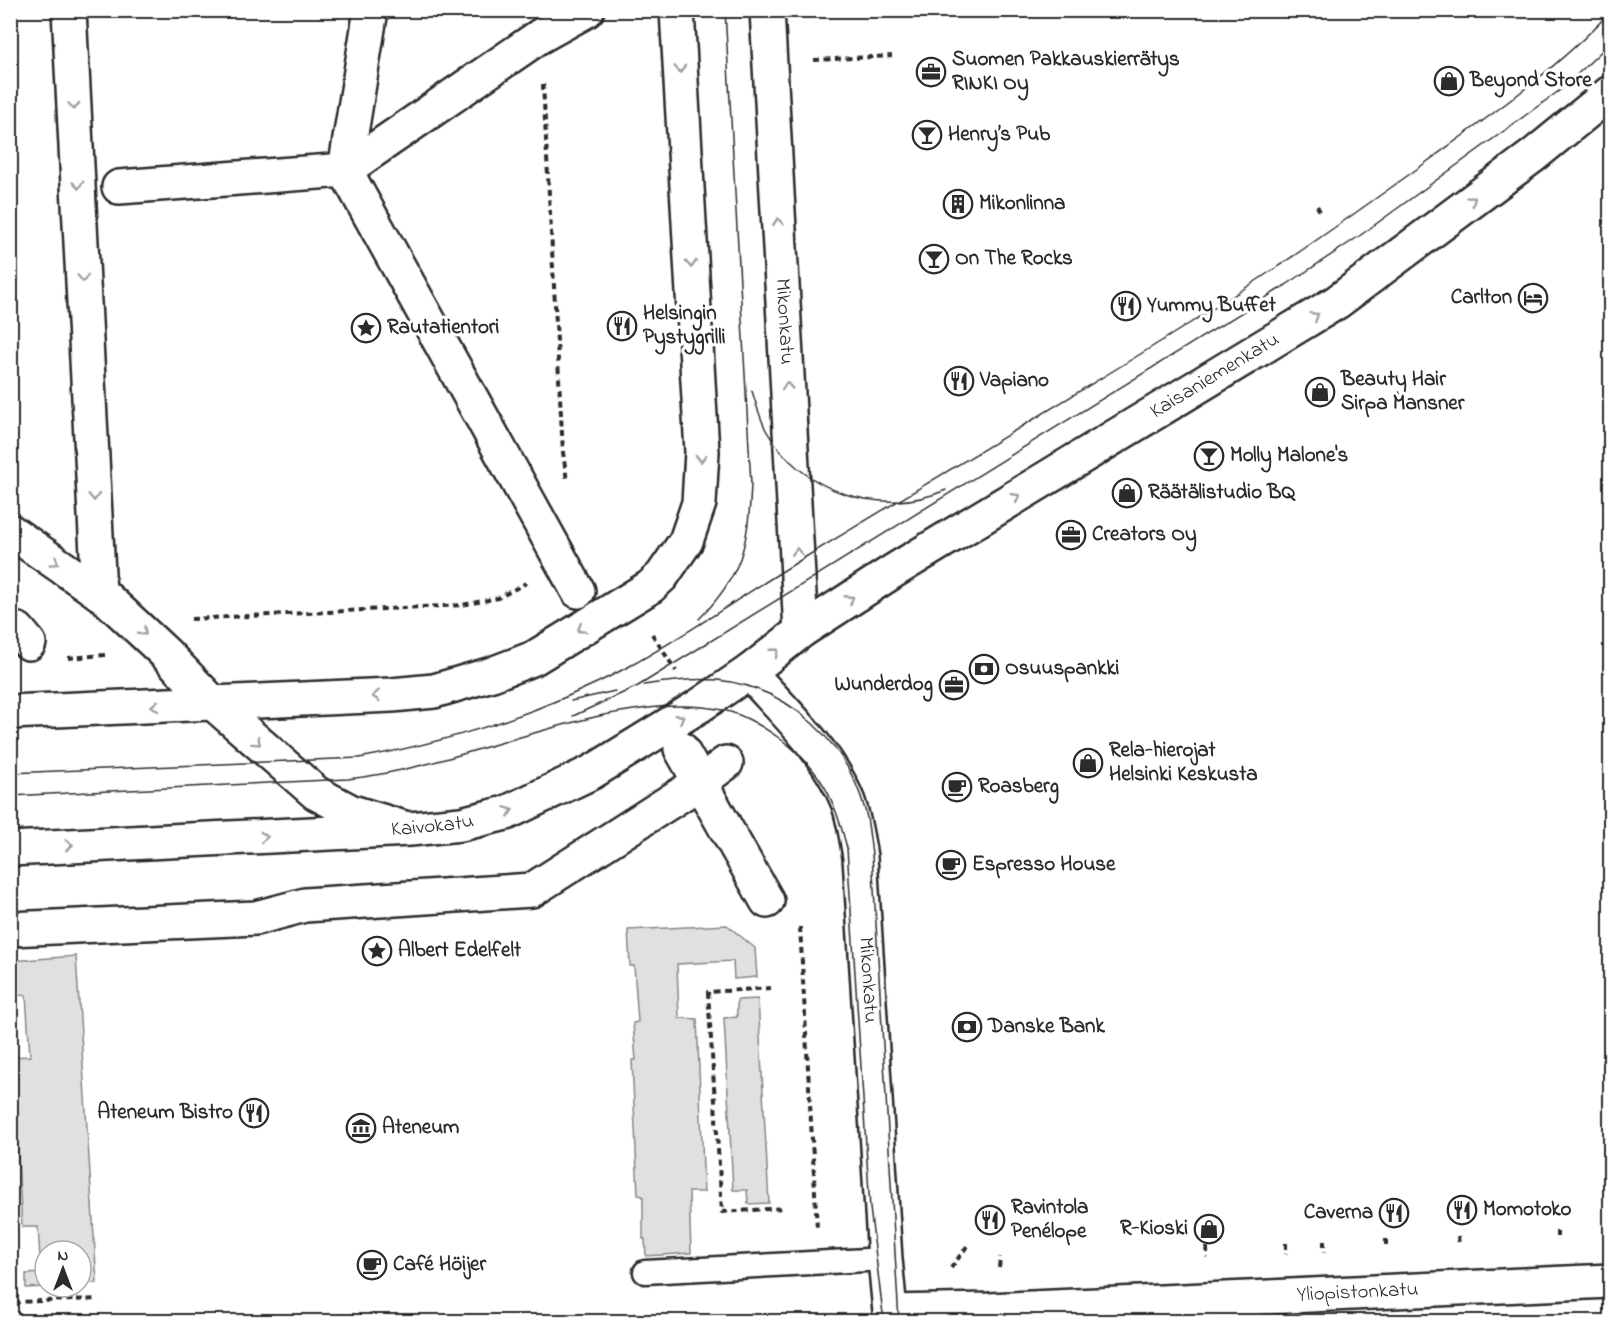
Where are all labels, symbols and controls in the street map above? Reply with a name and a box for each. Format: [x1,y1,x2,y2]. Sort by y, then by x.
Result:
place label: Suomen Pakkauskierrätys RINKI Oy [952,45,1180,101]
office icon: Suomen Pakkauskierrätys RINKI Oy [915,56,947,88]
one-way arrow [674,64,687,73]
shop icon: Beyond Store [1433,65,1465,97]
place label: Beyond Store [1469,66,1592,98]
one-way arrow [67,101,80,110]
bar icon: Henry’s Pub [911,119,943,151]
place label: Henry’s Pub [948,120,1051,152]
one-way arrow [71,180,84,189]
building icon: Mikonlinna [942,188,974,220]
place label: Mikonlinna [979,189,1065,219]
one-way arrow [1465,197,1476,208]
one-way arrow [772,217,785,226]
bar icon: On The Rocks [918,243,950,275]
place label: On The Rocks [955,244,1073,274]
one-way arrow [684,259,697,268]
one-way arrow [76,273,89,282]
street label: Mikonkatu [767,277,801,366]
hotel icon: Carlton [1517,282,1549,314]
place label: Carlton [1451,283,1512,313]
restaurant icon: Yummy Buffet [1110,290,1142,322]
place label: Yummy Buffet [1146,291,1277,323]
place label: Helsingin Pystygrilli [643,299,726,355]
restaurant icon: Helsingin Pystygrilli [606,310,638,342]
place icon: Rautatientori [350,312,382,344]
one-way arrow [1308,312,1319,323]
place label: Rautatientori [387,313,499,343]
street label: Kaisaniemenkatu [1145,325,1285,427]
restaurant icon: Vapiano [943,365,975,397]
place label: Beauty Hair Sirpa Mansner [1340,365,1465,419]
place label: Vapiano [979,366,1049,396]
shop icon: Beauty Hair Sirpa Mansner [1304,376,1336,408]
one-way arrow [781,381,794,390]
bar icon: Molly Malone's [1193,440,1225,472]
place label: Molly Malone's [1230,441,1348,473]
one-way arrow [695,454,707,463]
shop icon: Räätälistudio BQ [1111,477,1143,509]
place label: Räätälistudio BQ [1148,478,1296,508]
one-way arrow [88,493,101,502]
one-way arrow [1009,493,1020,504]
office icon: Creators Oy [1055,519,1087,551]
place label: Creators Oy [1092,520,1197,552]
one-way arrow [790,547,803,556]
one-way arrow [48,555,59,566]
one-way arrow [844,595,854,607]
one-way arrow [577,622,587,634]
one-way arrow [136,625,146,636]
one-way arrow [768,648,779,659]
bank icon: Osuuspankki [968,653,1000,685]
place label: Osuuspankki [1005,654,1120,684]
office icon: Wunderdog [938,669,970,701]
place label: Wunderdog [835,670,933,702]
one-way arrow [371,689,380,702]
one-way arrow [151,699,160,712]
one-way arrow [674,714,684,726]
one-way arrow [250,735,261,746]
place label: Rela-hierojat Helsinki Keskusta [1109,736,1258,790]
shop icon: Rela-hierojat Helsinki Keskusta [1072,747,1104,779]
cafe icon: Roasberg [941,771,973,803]
place label: Roasberg [978,772,1059,804]
one-way arrow [503,805,514,818]
street label: Kaivokatu [390,806,477,845]
one-way arrow [259,831,268,844]
one-way arrow [64,839,73,852]
cafe icon: Espresso House [935,849,967,881]
place label: Espresso House [972,850,1116,880]
place icon: Albert Edelfelt [361,935,393,967]
place label: Albert Edelfelt [398,936,522,966]
street label: Mikonkatu [850,936,885,1024]
bank icon: Danske Bank [951,1011,983,1043]
place label: Danske Bank [987,1012,1105,1042]
restaurant icon: Ateneum Bistro [238,1097,270,1129]
place label: Ateneum Bistro [97,1098,233,1128]
museum icon: Ateneum [345,1112,377,1144]
place label: Ateneum [382,1113,459,1143]
place label: Ravintola Penélope [1011,1193,1088,1247]
restaurant icon: Momotoko [1446,1194,1478,1226]
place label: Momotoko [1483,1195,1571,1225]
restaurant icon: Caverna [1378,1197,1410,1229]
place label: Caverna [1304,1198,1373,1228]
restaurant icon: Ravintola Penélope [974,1204,1006,1236]
shop icon: R-Kioski [1193,1213,1225,1245]
place label: R-Kioski [1120,1214,1188,1244]
north arrow [33,1239,93,1299]
text: N [58,1244,69,1268]
cafe icon: Café Höijer [356,1249,388,1281]
place label: Café Höijer [393,1250,487,1280]
street label: Yliopistonkatu [1296,1275,1419,1311]

